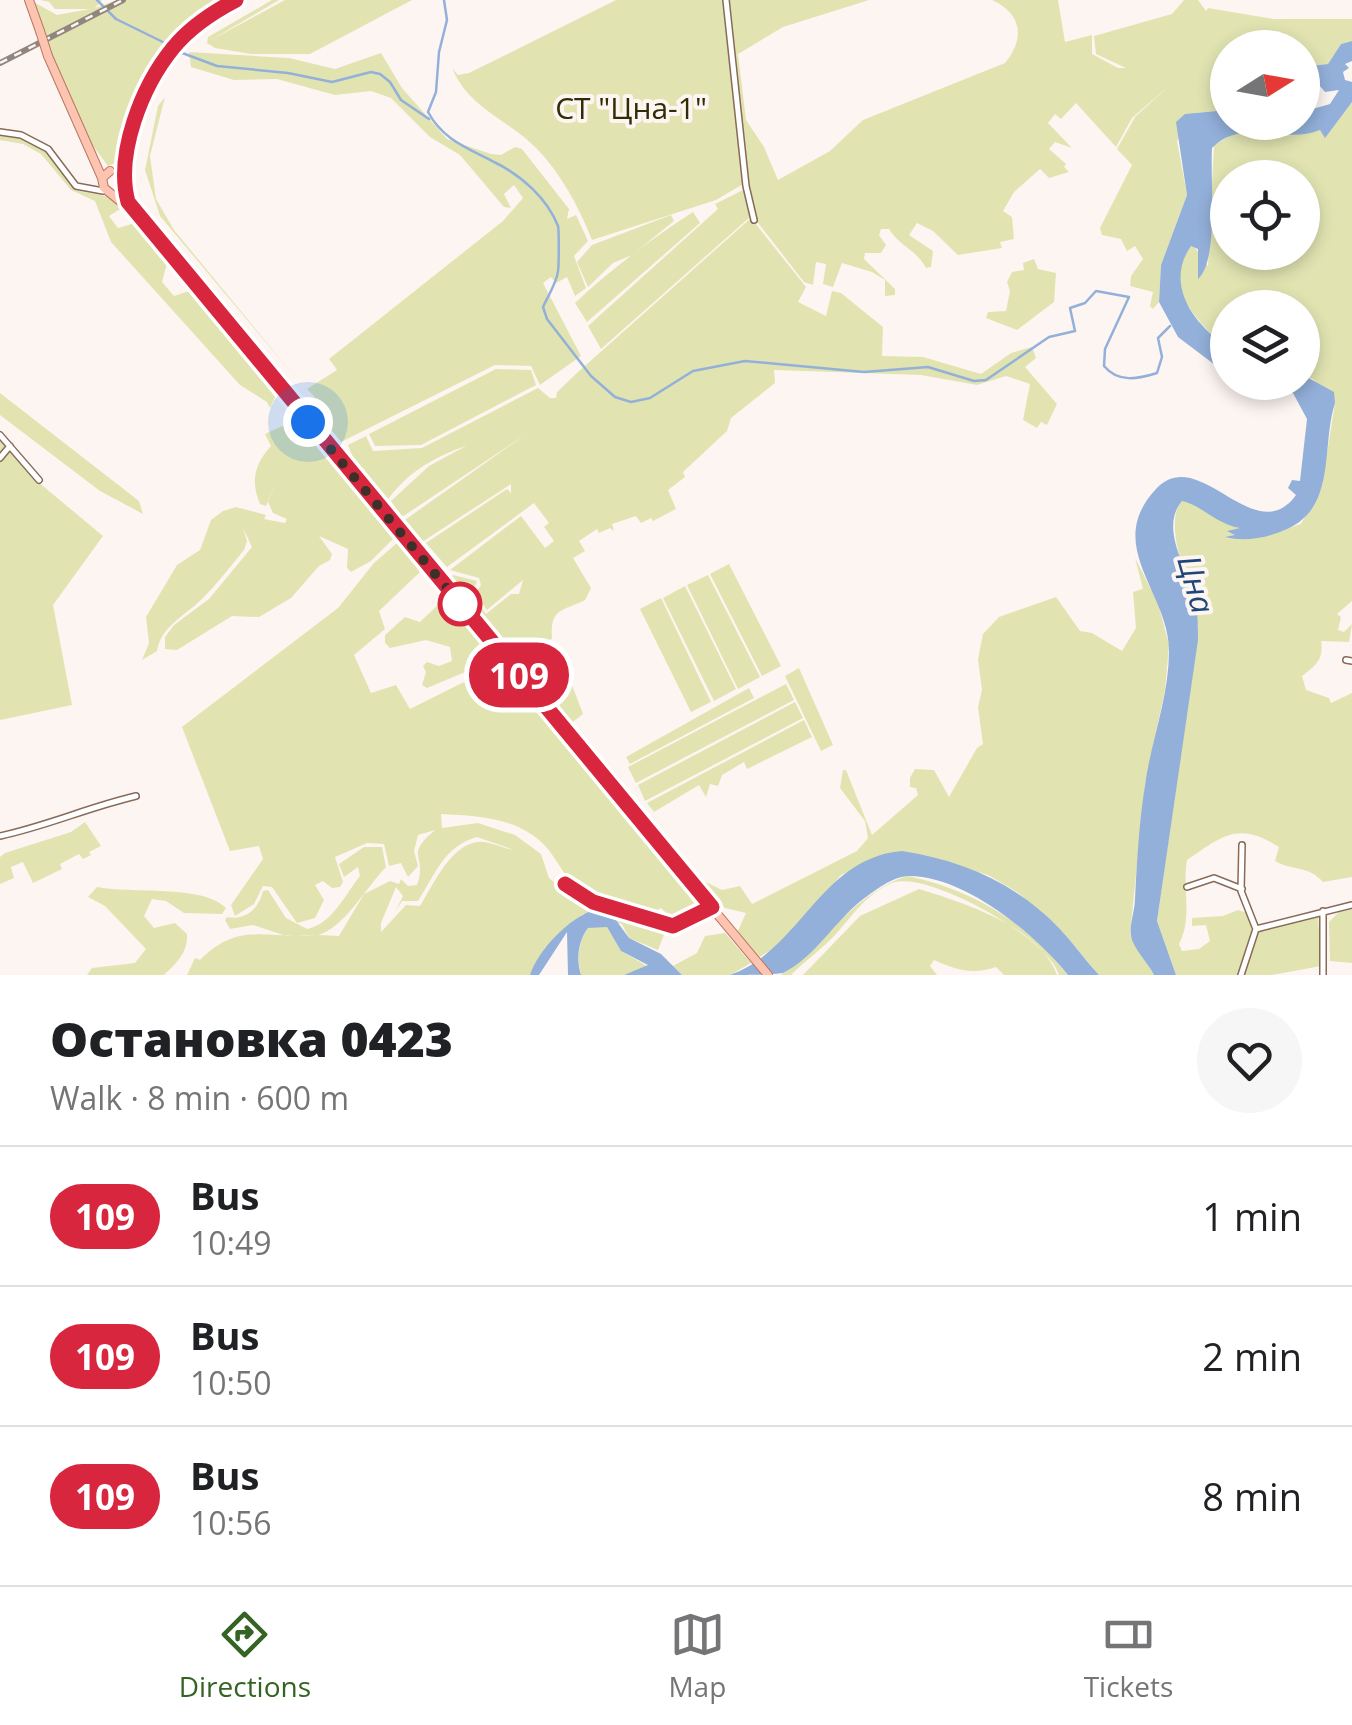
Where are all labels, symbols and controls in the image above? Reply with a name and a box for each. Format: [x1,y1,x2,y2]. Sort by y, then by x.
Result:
north arrow [1210,30,1320,140]
map controls [1210,30,1320,400]
park label: СТ "Цна-1" [555,87,707,128]
button: locate [1210,160,1320,270]
button: layers [1210,290,1320,400]
your location [283,397,333,447]
water label: Цна [1168,550,1226,618]
unlabelled marker [439,583,481,625]
line badge: 109 [462,642,576,708]
text: 109 [489,652,549,699]
text: Остановка 0423 [50,1006,453,1071]
button: heart [1197,1008,1302,1113]
text: Walk · 8 min · 600 m [50,1076,349,1119]
text: Bus [190,1169,259,1221]
text: 1 min [1202,1190,1302,1242]
text: 109 [75,1193,135,1240]
text: 10:49 [190,1221,272,1264]
text: Bus [190,1309,259,1361]
text: 2 min [1202,1330,1302,1382]
text: 109 [75,1333,135,1380]
text: 10:50 [190,1361,272,1404]
text: Bus [190,1449,259,1501]
text: 8 min [1202,1470,1302,1522]
text: 109 [75,1473,135,1520]
text: 10:56 [190,1501,272,1544]
tab: Directions [179,1607,311,1705]
tab: Map [668,1607,726,1705]
tab: Tickets [1084,1607,1173,1705]

